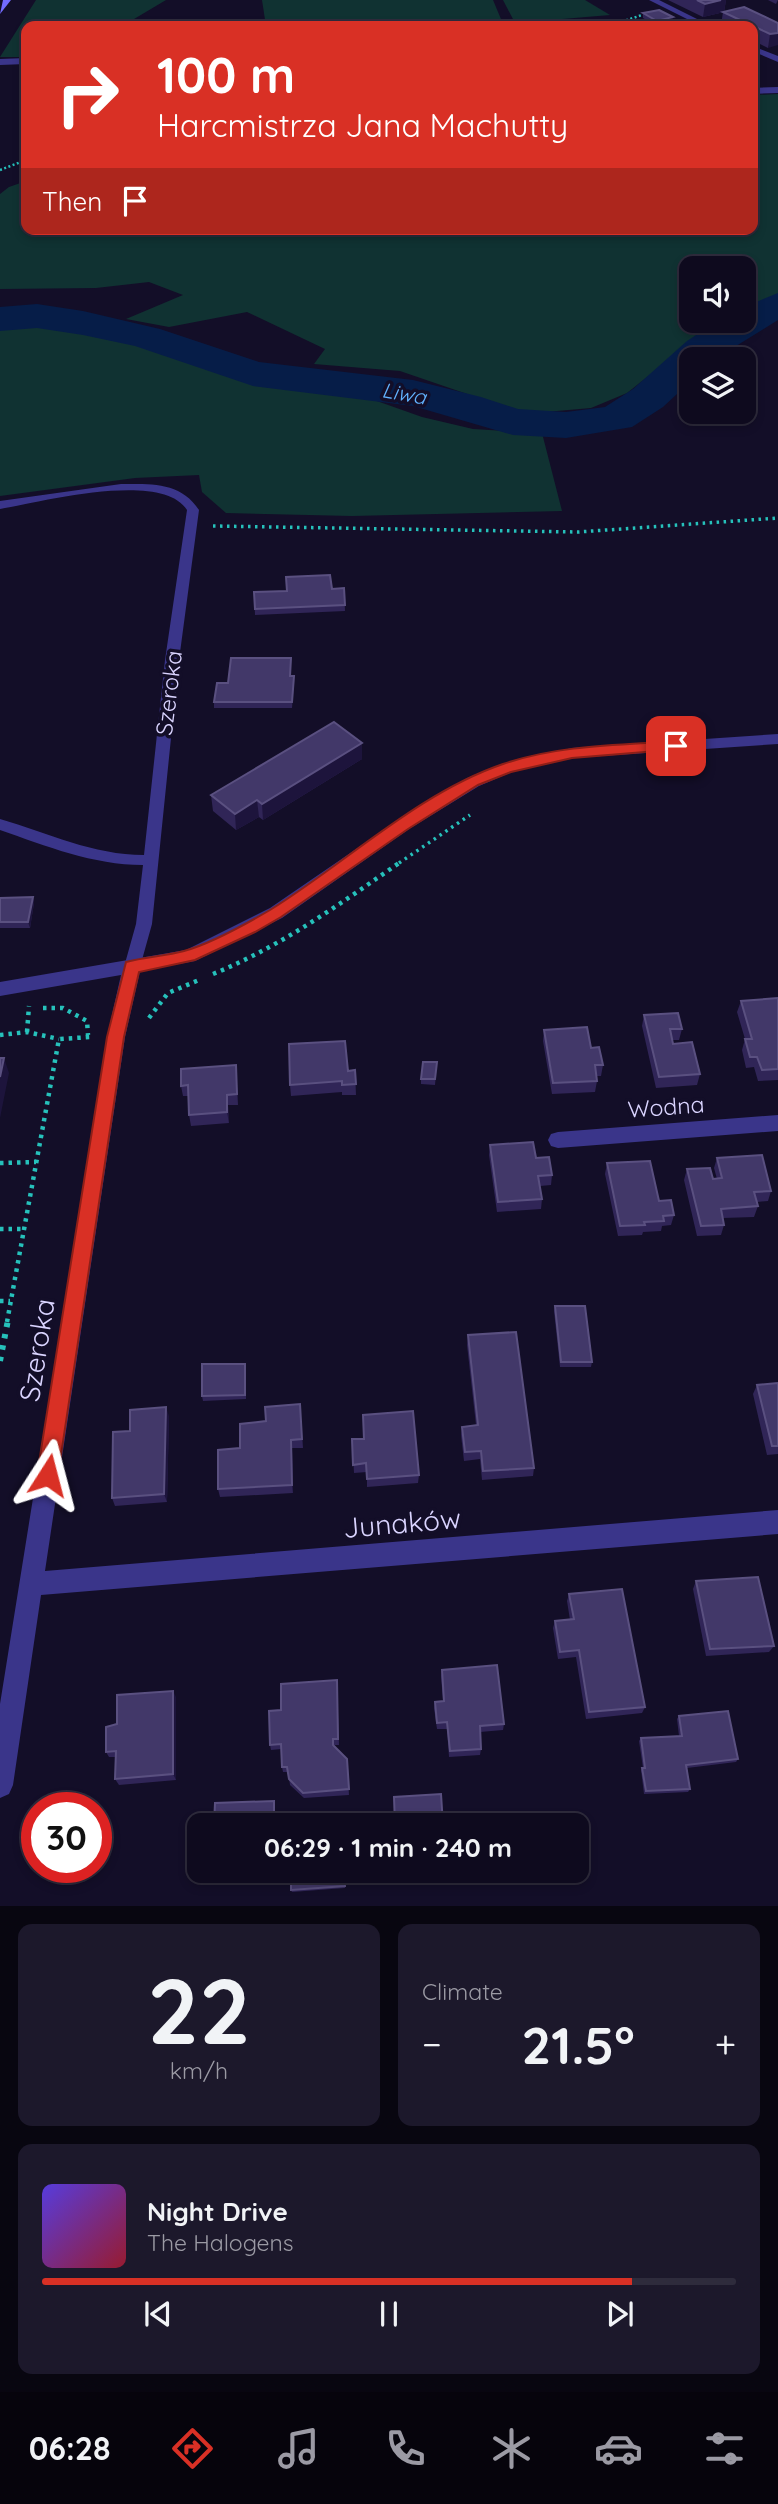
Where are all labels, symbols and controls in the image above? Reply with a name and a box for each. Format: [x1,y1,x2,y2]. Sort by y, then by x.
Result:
text: 100 m [157,44,295,105]
icon: right [42,49,133,140]
text: Harcmistrza Jana Machutty [157,105,568,145]
icon: arrive [116,182,154,220]
text: Then [42,185,102,218]
map controls [679,256,756,424]
button: sound [679,256,756,333]
button: layers [679,347,756,424]
water label: Liwa [380,376,429,410]
street label: Szeroka [149,649,188,737]
pin [646,716,706,776]
icon: arrive [657,727,695,765]
street label: Wodna [627,1089,705,1124]
street label: Szeroka [11,1296,62,1404]
position arrow [11,1438,85,1512]
street label: Junaków [342,1500,462,1545]
speed limit sign: 30 [21,1792,112,1883]
text: 06:29 · 1 min · 240 m [264,1831,512,1864]
text: 22 [147,1953,251,2067]
text: Climate [422,1977,503,2006]
text: 21.5° [522,2012,635,2077]
text: − [422,2020,442,2068]
text: + [715,2020,736,2068]
text: km/h [170,2056,228,2085]
text: Night Drive [147,2195,288,2228]
text: The Halogens [147,2228,294,2257]
icon: previous [139,2295,177,2333]
icon: pause [370,2295,408,2333]
icon: next [601,2295,639,2333]
icon: directions [168,2424,217,2473]
icon: music [274,2424,323,2473]
icon: phone [381,2424,430,2473]
icon: climate [487,2424,536,2473]
icon: car [594,2424,643,2473]
icon: filters [700,2424,749,2473]
text: 06:28 [29,2428,111,2468]

